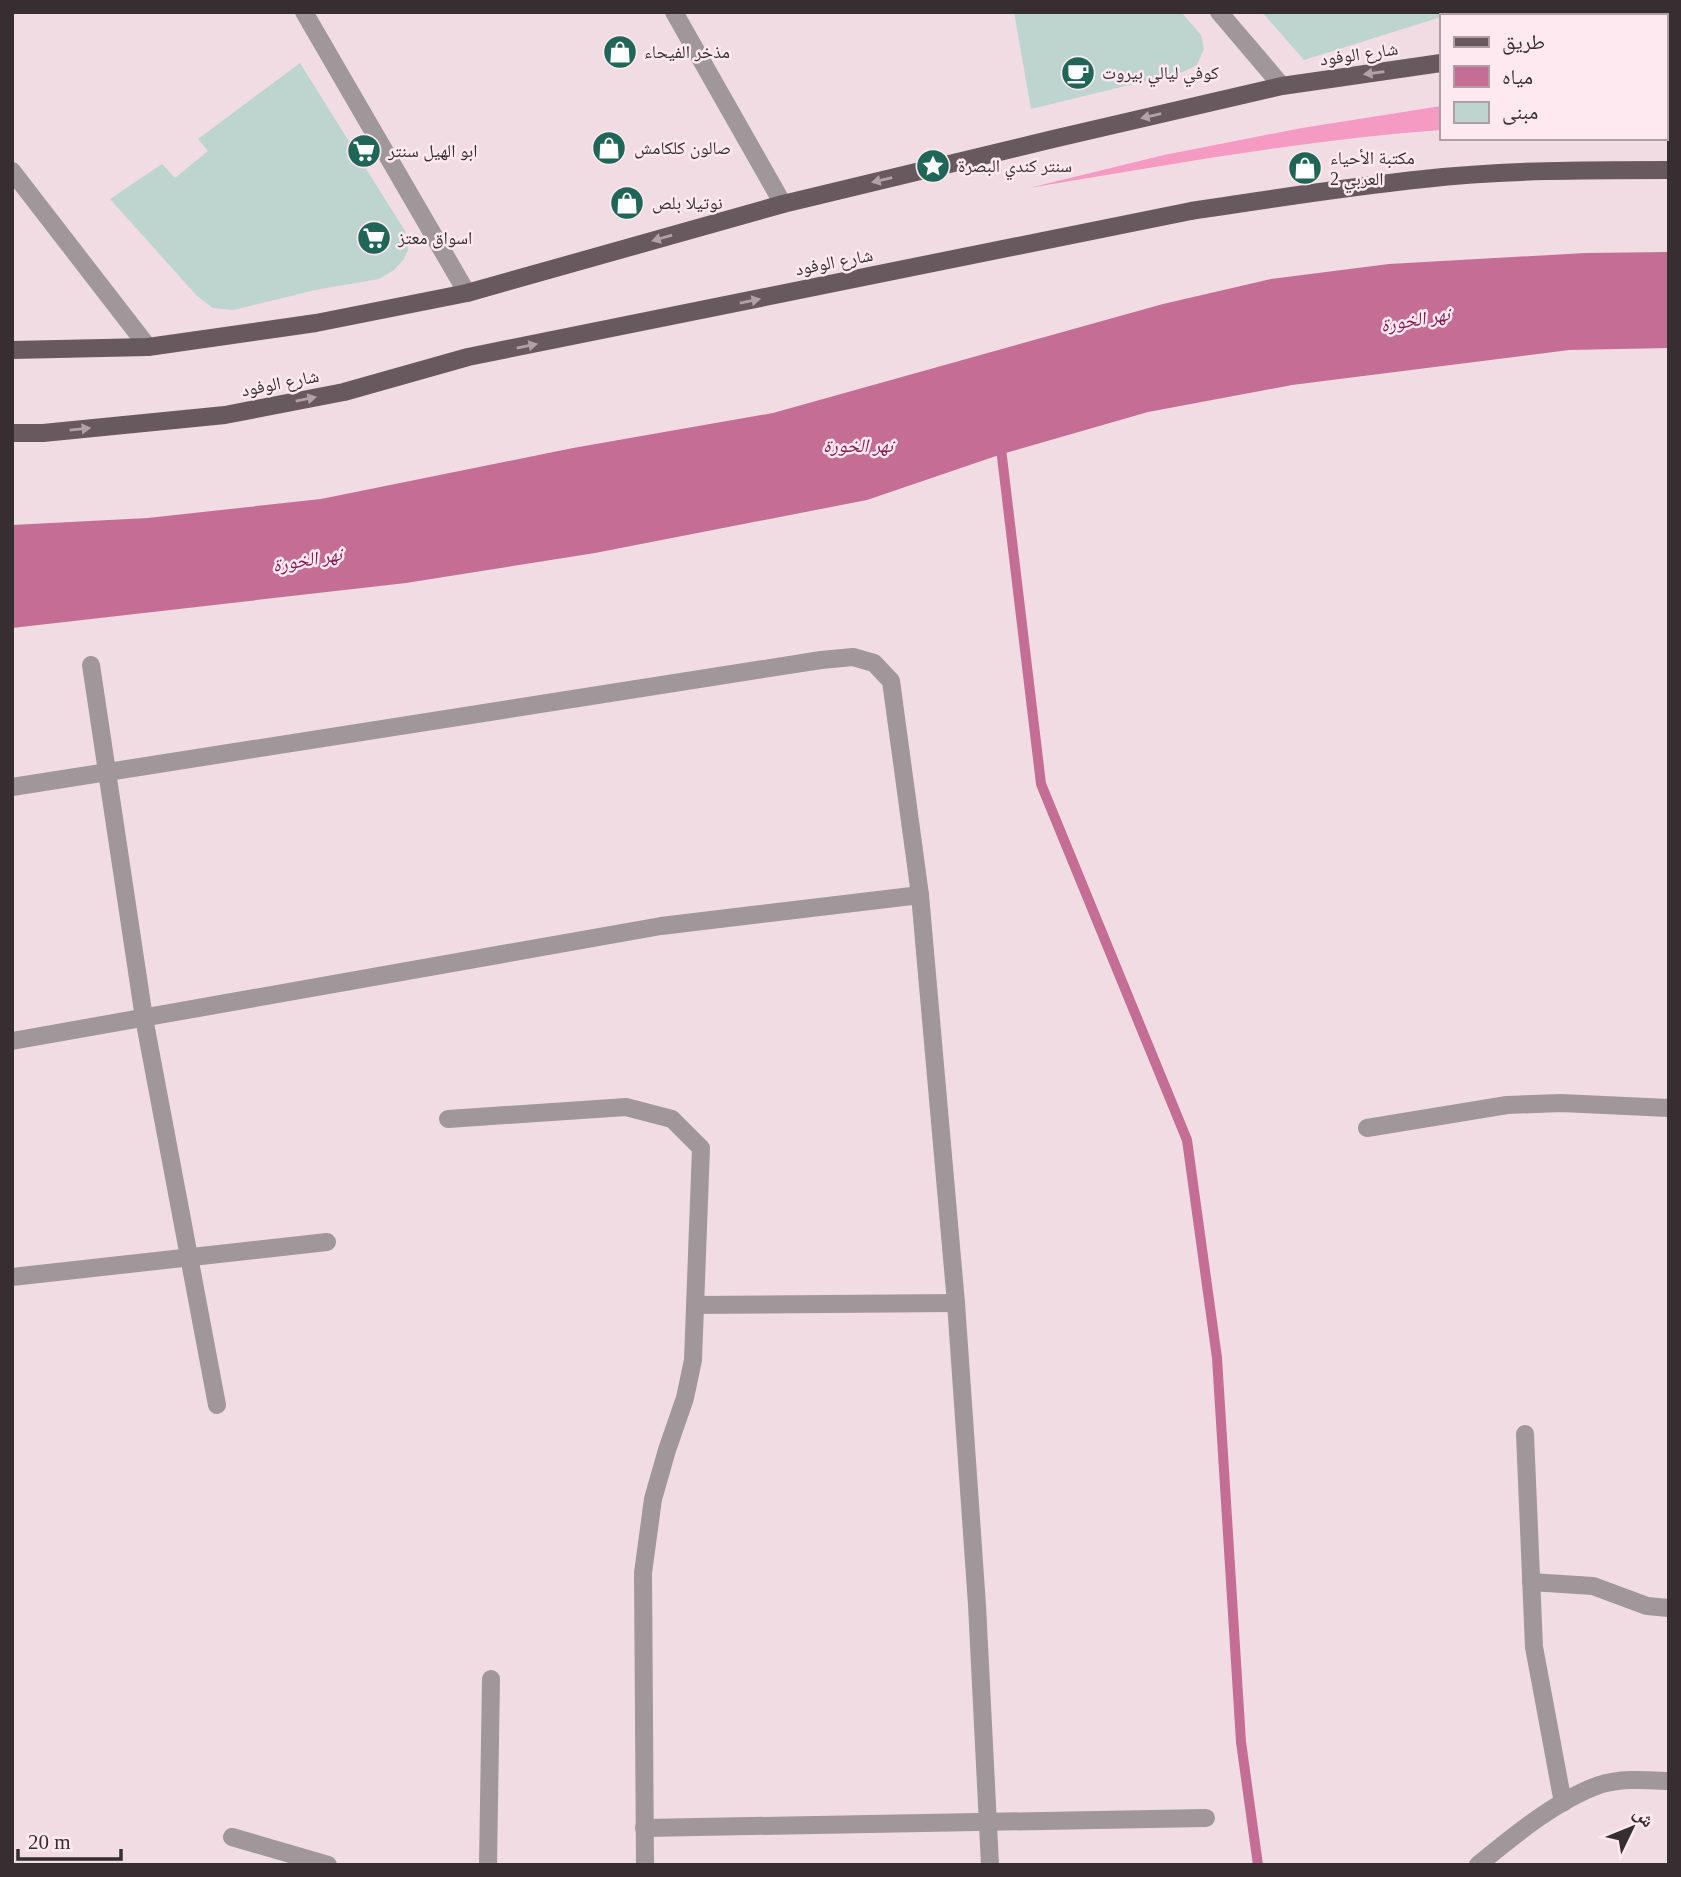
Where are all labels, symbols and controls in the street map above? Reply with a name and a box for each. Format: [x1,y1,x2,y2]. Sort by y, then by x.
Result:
legend [1440,14,1667,140]
text: طريق [1502,30,1545,55]
shop icon: مذخر الفيحاء [601,33,639,71]
street label: شارع الوفود [1319,39,1399,70]
place label: مذخر الفيحاء [644,42,730,62]
cafe icon: كوفي ليالي بيروت [1059,54,1097,92]
place label: كوفي ليالي بيروت [1102,63,1219,88]
text: مياه [1502,65,1533,89]
one-way arrow [1363,67,1385,78]
text: مبنى [1502,100,1538,125]
one-way arrow [1140,111,1162,122]
shop icon: صالون كلكامش [590,129,628,167]
supermarket icon: ابو الهيل سنتر [345,132,383,170]
place label: صالون كلكامش [634,138,731,159]
place label: ابو الهيل سنتر [387,141,478,162]
place icon: سنتر كندي البصرة [914,147,952,185]
place label: مكتبة الأحياء العربي 2 [1330,148,1415,194]
shop icon: مكتبة الأحياء العربي 2 [1286,149,1324,187]
place label: سنتر كندي البصرة [958,156,1072,181]
one-way arrow [870,175,892,186]
shop icon: نوتيلا بلص [608,184,646,222]
place label: نوتيلا بلص [652,193,723,214]
supermarket icon: اسواق معتز [355,219,393,257]
place label: اسواق معتز [397,228,472,249]
one-way arrow [650,233,672,244]
street label: شارع الوفود [793,245,875,280]
one-way arrow [739,295,761,306]
water label: نهر الخورة [1379,303,1454,336]
one-way arrow [516,340,538,351]
street label: شارع الوفود [239,366,321,401]
one-way arrow [295,394,317,405]
one-way arrow [70,423,92,434]
water label: نهر الخورة [823,435,896,456]
water label: نهر الخورة [271,543,346,576]
north arrow [1597,1793,1667,1863]
text: ش [1629,1802,1659,1832]
scale bar [18,1818,121,1862]
text: 20 m [28,1830,71,1854]

